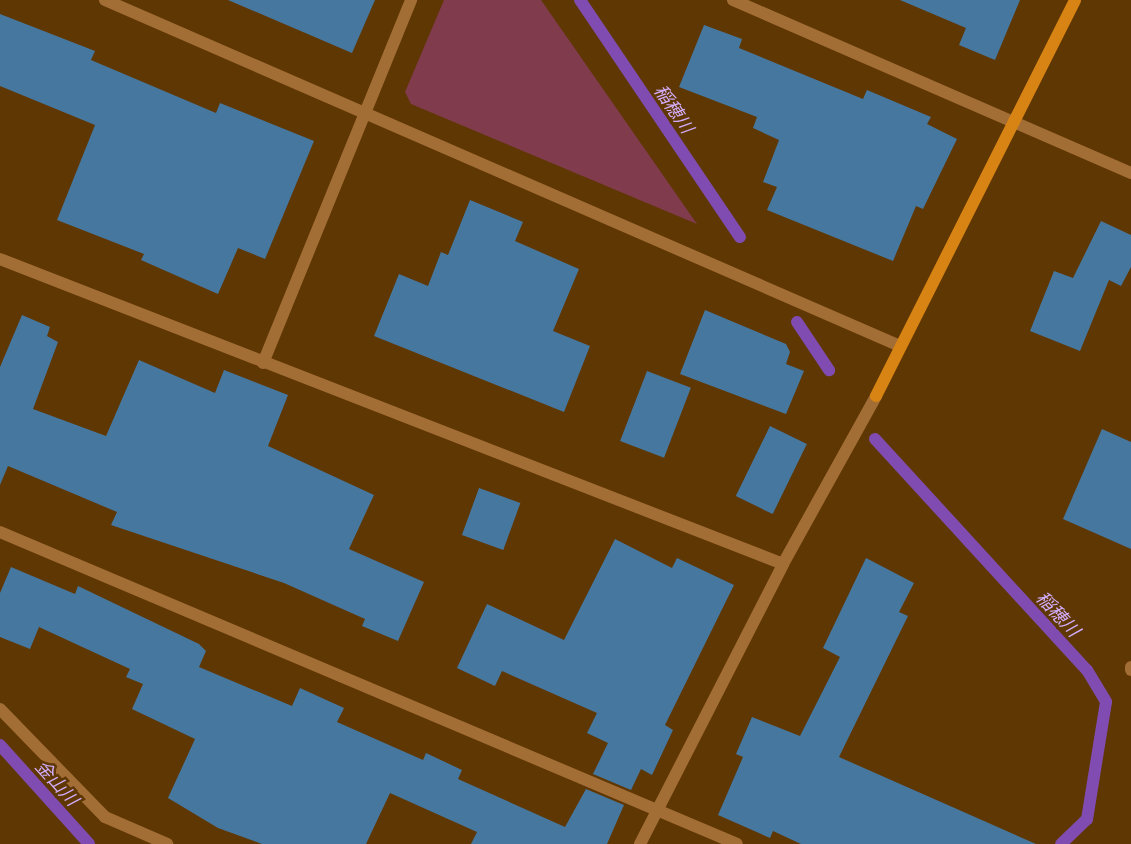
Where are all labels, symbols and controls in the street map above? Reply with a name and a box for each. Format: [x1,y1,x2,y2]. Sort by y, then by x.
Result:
water label: 稲穂川 [651,80,699,136]
water label: 稲穂川 [1033,586,1085,640]
water label: 金山川 [32,755,84,809]

